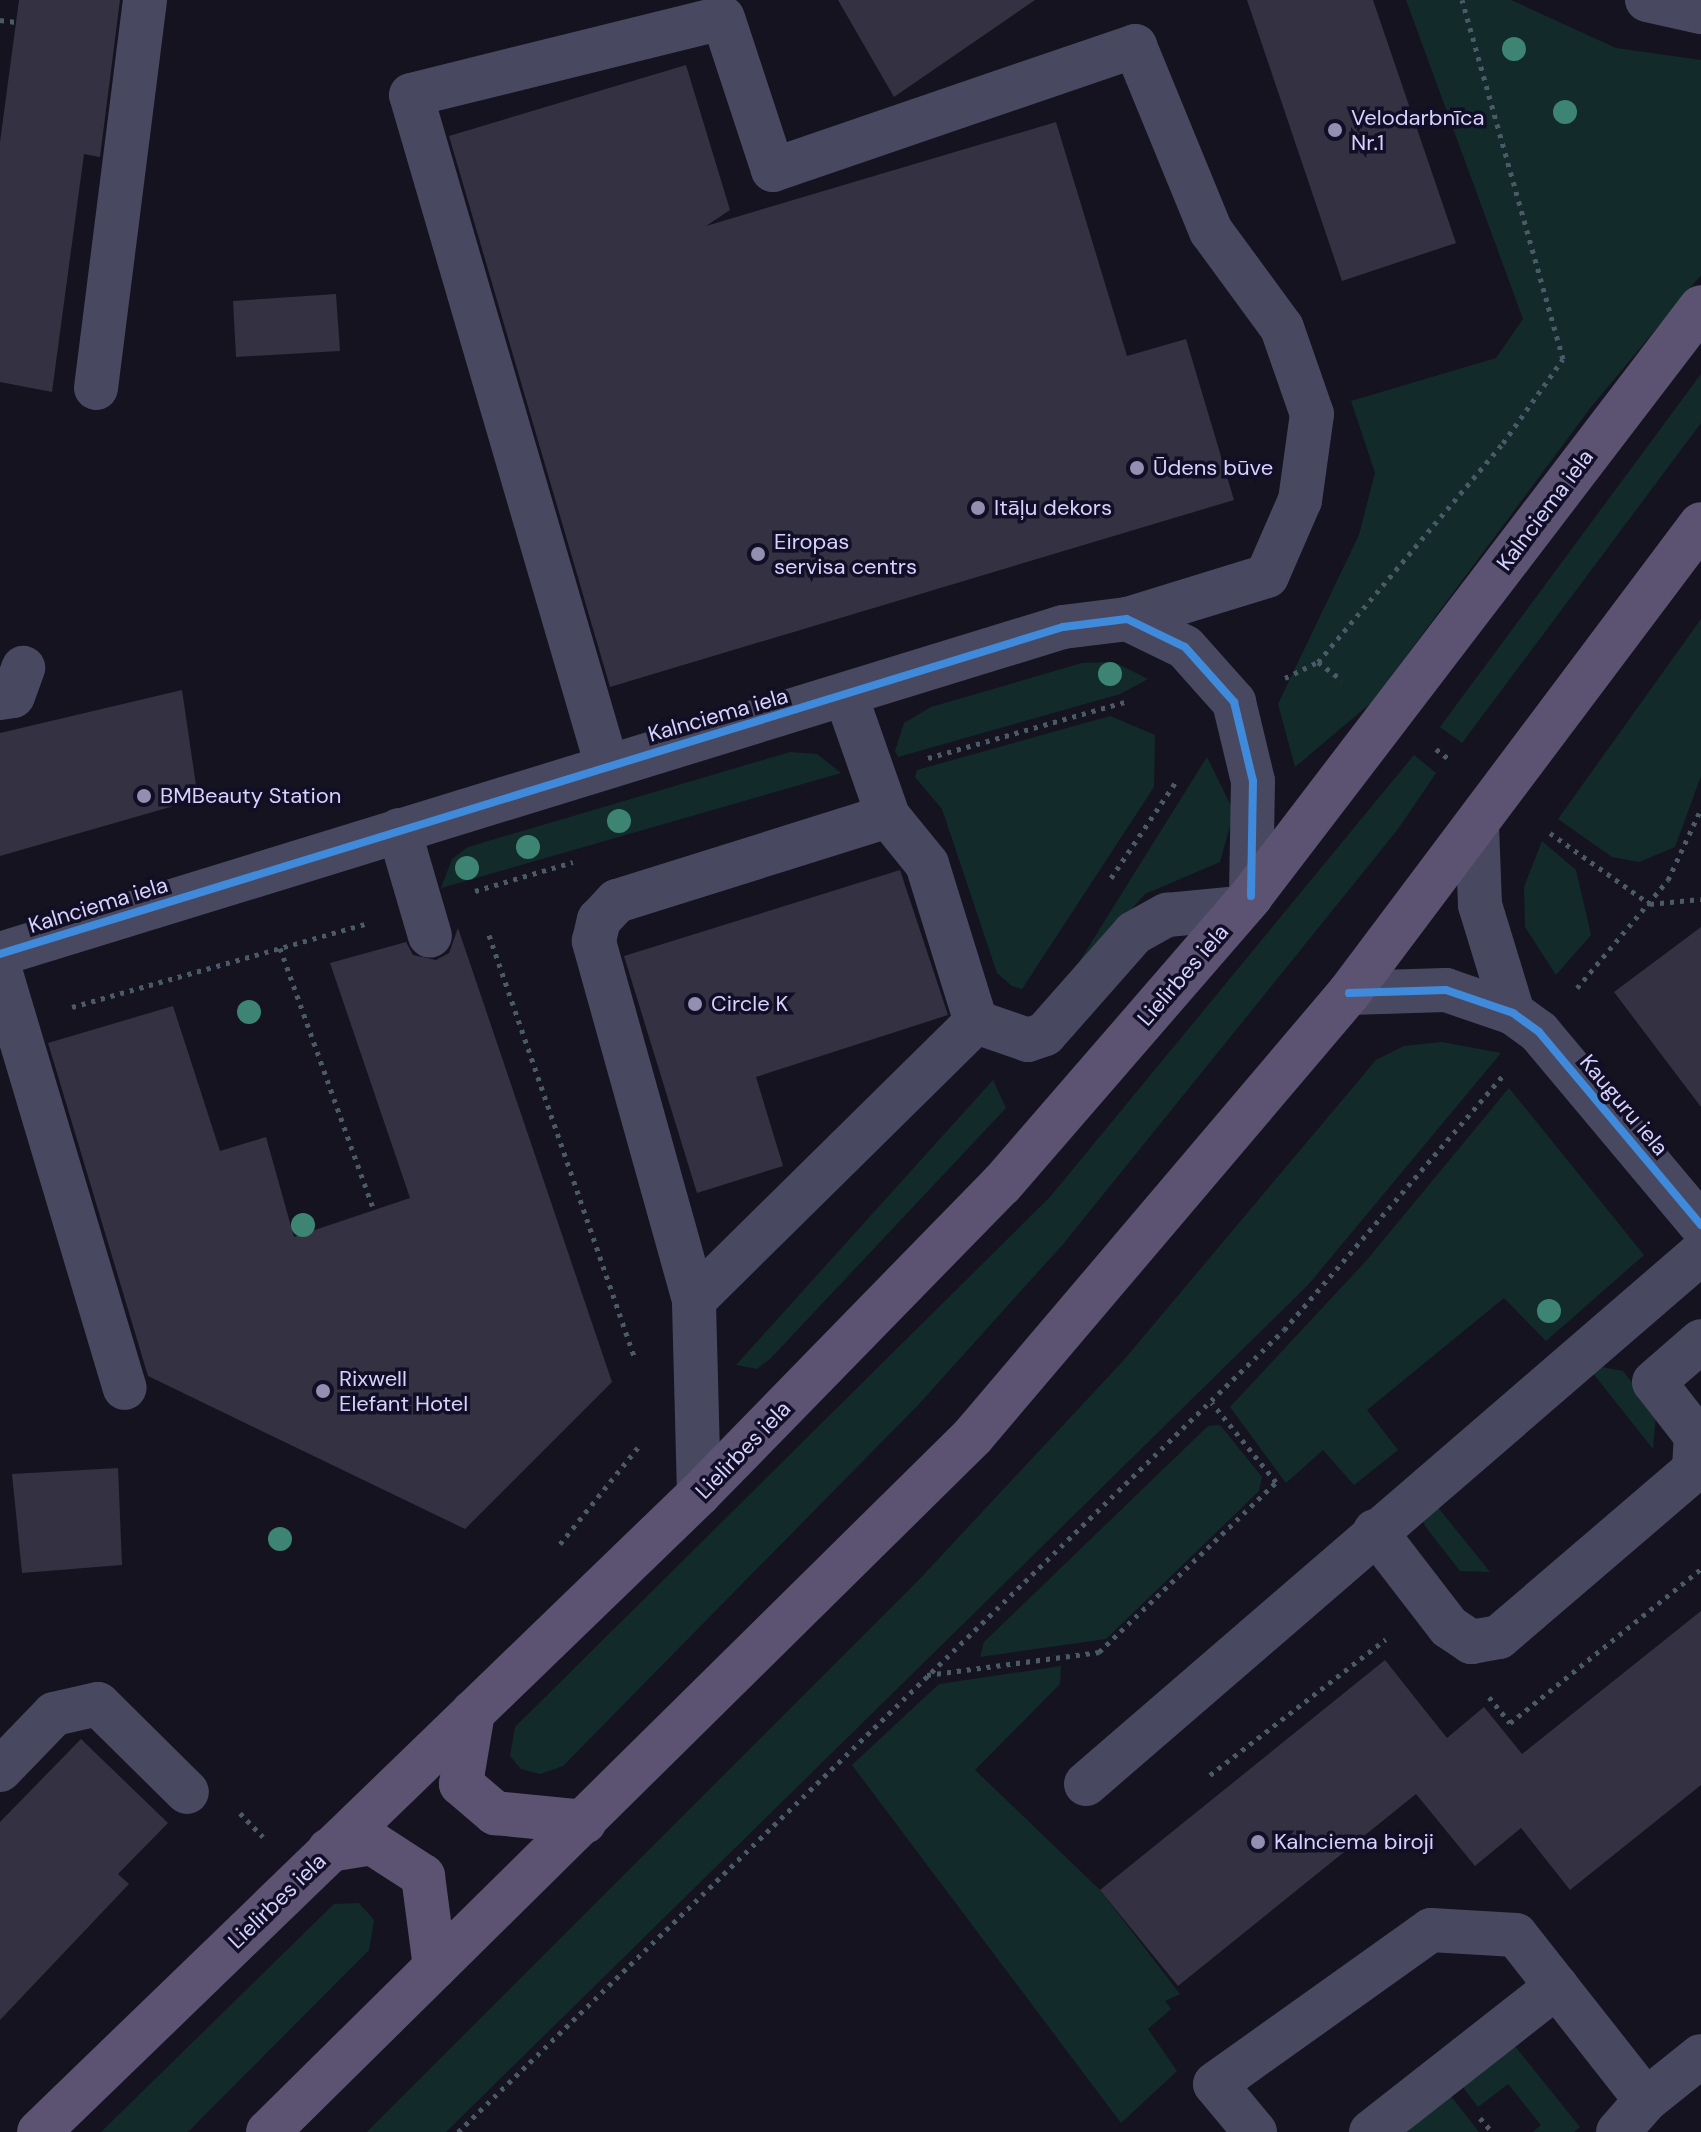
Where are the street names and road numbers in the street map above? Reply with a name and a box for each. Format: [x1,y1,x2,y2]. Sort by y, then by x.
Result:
street label: Kalnciema iela [1491,444,1599,576]
street label: Kalnciema iela [645,682,791,748]
street label: Kalnciema iela [25,871,171,939]
street label: Lielirbes iela [1132,919,1234,1031]
street label: Kauguru iela [1574,1049,1674,1161]
street label: Lielirbes iela [690,1396,796,1504]
street label: Lielirbes iela [223,1848,331,1954]

